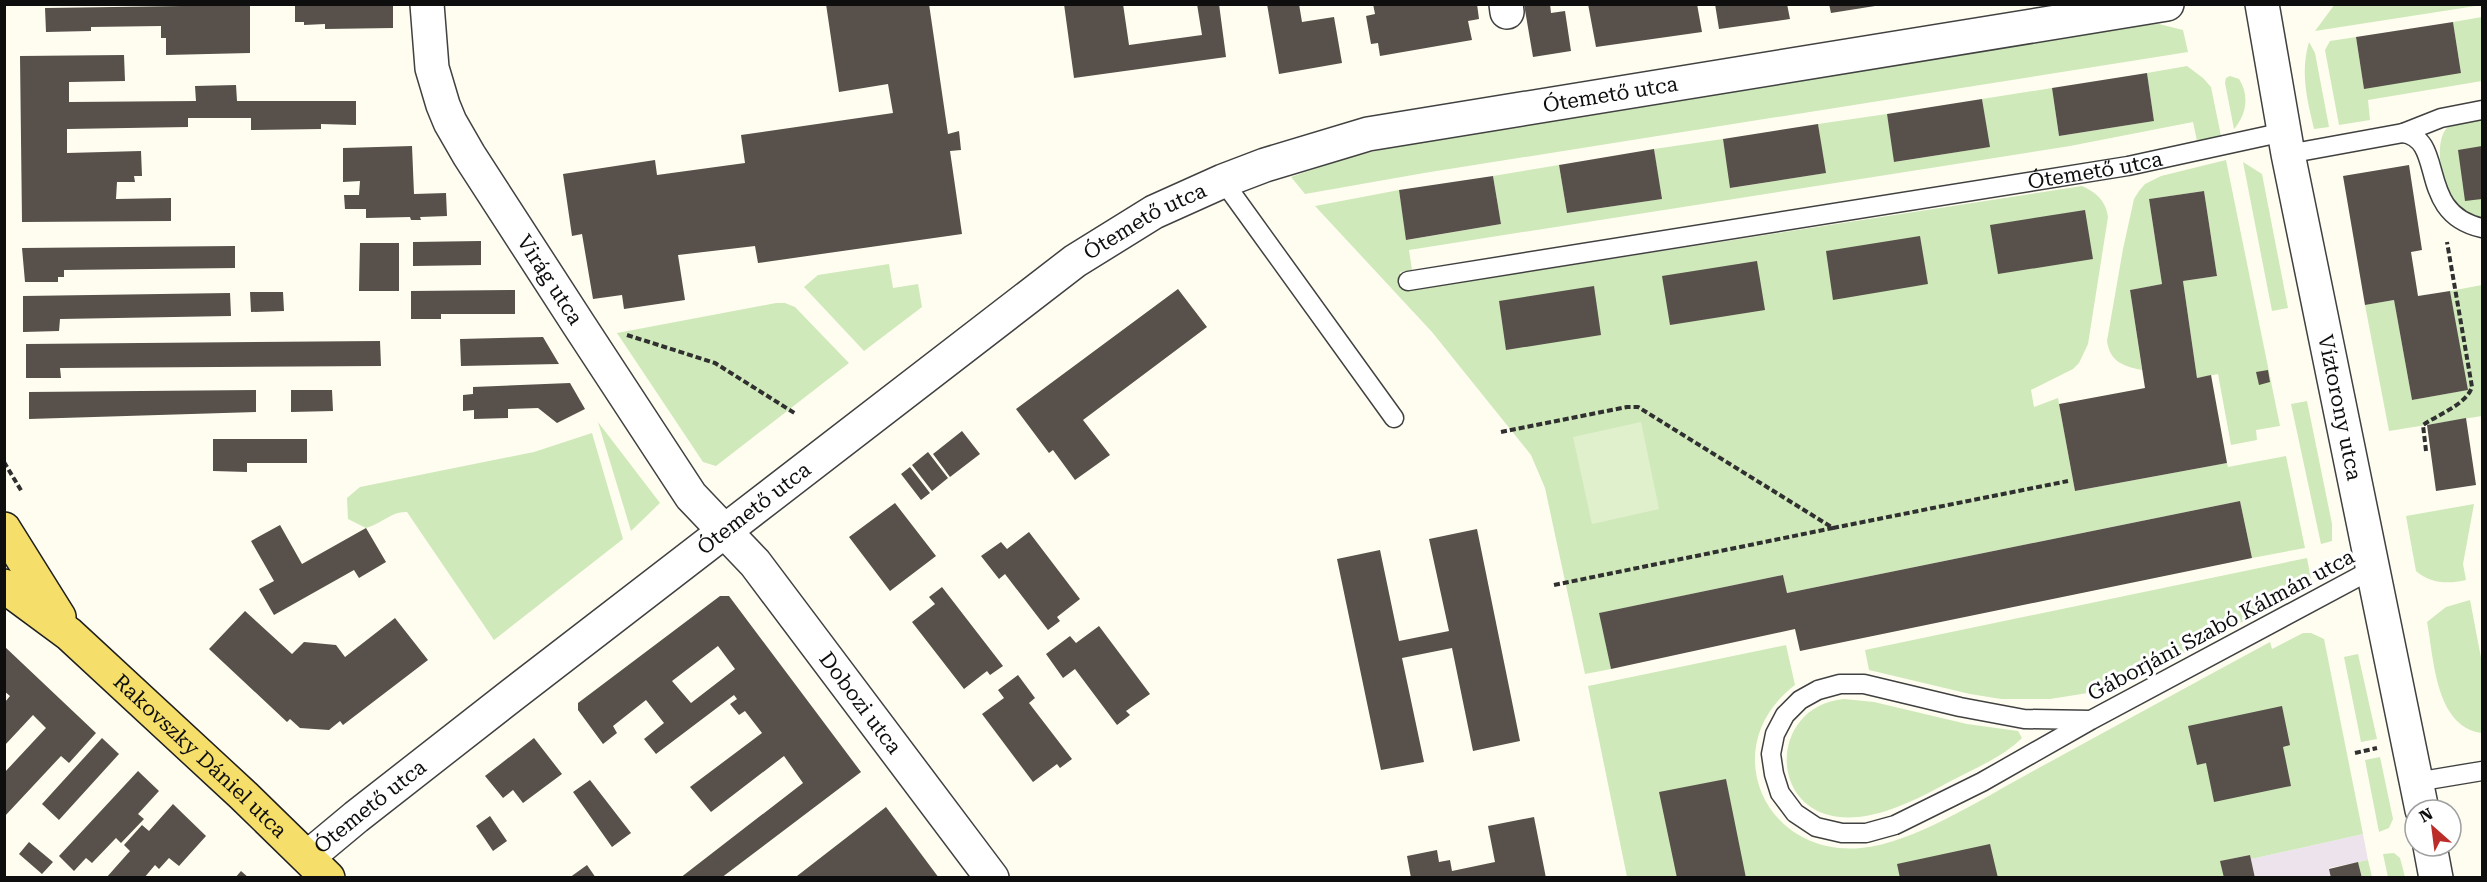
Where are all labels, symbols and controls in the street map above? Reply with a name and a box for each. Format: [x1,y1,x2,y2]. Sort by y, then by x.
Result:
street label: Ótemető utca [1541,72,1680,117]
street label: Ótemető utca [2026,147,2165,194]
street label: Ótemető utca [1079,178,1210,265]
street label: Virág utca [512,230,588,330]
street label: Víztorony utca [2313,332,2367,483]
street label: Ótemető utca [692,457,816,560]
street label: Gáborjáni Szabó Kálmán utca [2084,544,2359,706]
street label: Dobozi utca [814,647,907,759]
street label: Rakovszky Dániel utca [109,669,292,843]
street label: Ótemető utca [309,754,431,859]
north arrow [2403,798,2463,858]
text: N [2416,804,2436,826]

